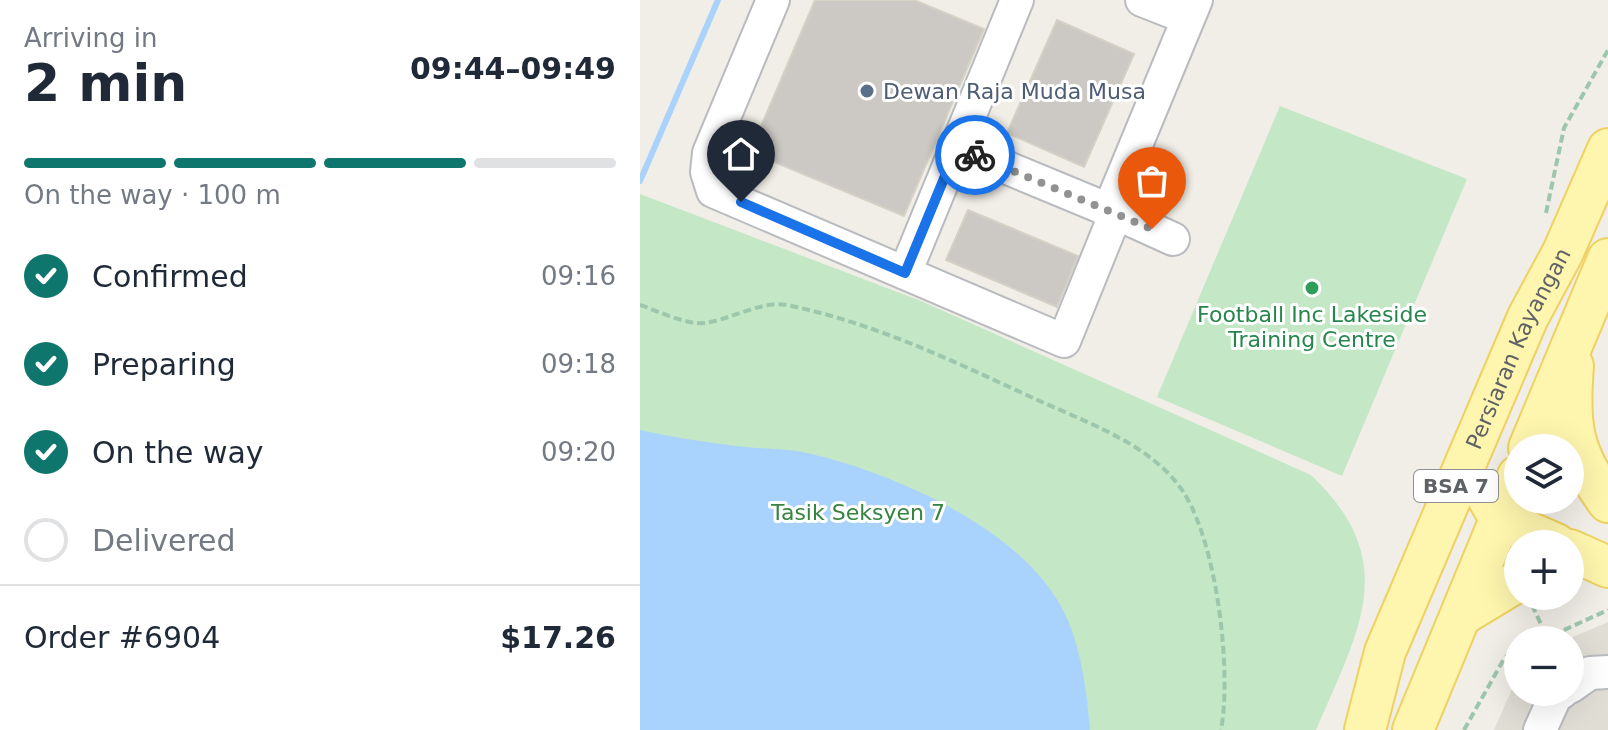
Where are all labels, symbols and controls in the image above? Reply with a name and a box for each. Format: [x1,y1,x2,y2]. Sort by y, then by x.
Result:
text: Arriving in [24,23,158,53]
text: 09:44–09:49 [410,51,616,86]
text: 2 min [24,53,187,113]
place label: Dewan Raja Muda Musa [883,79,1146,104]
marker: Dewan Raja Muda Musa [858,82,876,100]
courier [935,115,1015,195]
pin [707,120,775,202]
icon: home [719,132,763,176]
icon: bike [953,133,997,177]
pin [1118,147,1186,229]
icon: bag [1130,159,1174,203]
text: On the way · 100 m [24,180,281,210]
street label: Persiaran Kayangan [1461,243,1575,453]
icon: check [24,254,68,298]
text: Confirmed [92,259,248,294]
text: 09:16 [541,261,616,291]
marker: Football Inc Lakeside Training Centre [1303,279,1321,297]
place label: Football Inc Lakeside Training Centre [1197,302,1427,352]
icon: check [24,342,68,386]
text: Preparing [92,347,236,382]
text: 09:18 [541,349,616,379]
icon: check [24,430,68,474]
map controls [1504,434,1584,706]
button: layers [1504,434,1584,514]
text: On the way [92,435,264,470]
text: 09:20 [541,437,616,467]
road number: BSA 7 [1414,470,1498,502]
park label: Tasik Seksyen 7 [770,500,945,525]
text: Delivered [92,523,236,558]
button: + [1504,530,1584,610]
text: Order #6904 [24,620,220,655]
text: $17.26 [500,620,616,655]
button: − [1504,626,1584,706]

